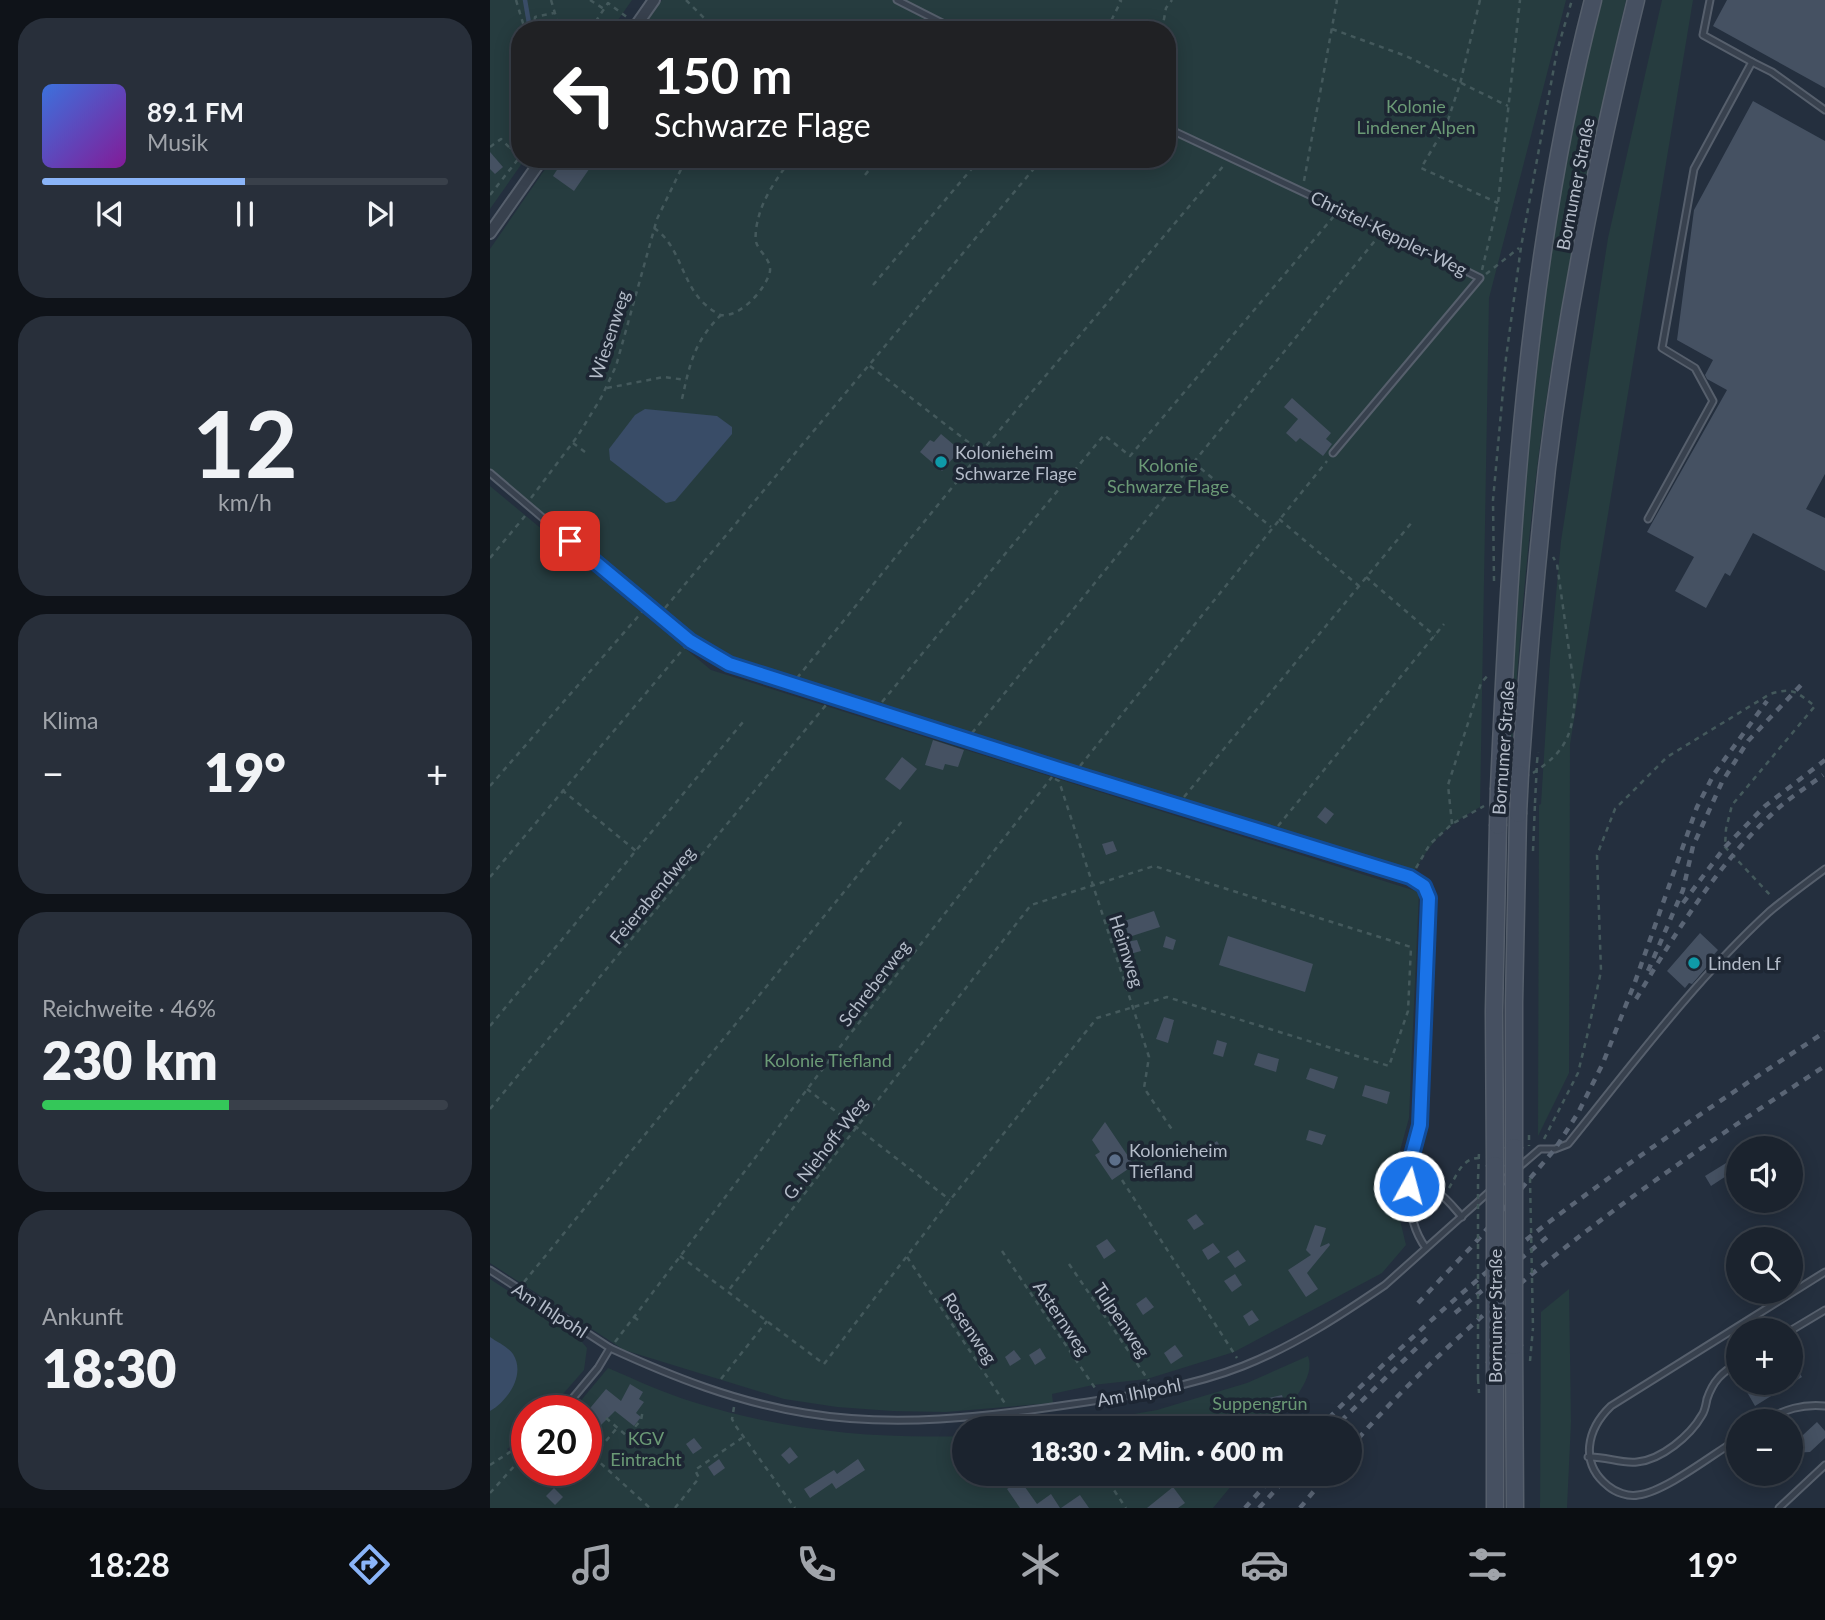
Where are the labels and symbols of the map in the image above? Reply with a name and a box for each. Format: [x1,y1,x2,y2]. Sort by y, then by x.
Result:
park label: Kolonie Lindener Alpen [1357,95,1475,138]
street label: Bornumer Straße [1551,116,1599,252]
street label: Christel-Keppler-Weg [1307,186,1471,280]
street label: Wiesenweg [584,288,634,382]
place label: Kolonieheim Schwarze Flage [955,441,1077,484]
marker: Kolonieheim Schwarze Flage [933,454,949,470]
park label: Kolonie Schwarze Flage [1107,454,1229,497]
pin [540,511,600,571]
street label: Bornumer Straße [1487,680,1519,816]
street label: Feierabendweg [605,842,699,948]
street label: Heimweg [1105,912,1149,990]
street label: Schreberweg [834,936,914,1030]
place label: Linden Lf [1708,952,1782,974]
marker: Linden Lf [1686,955,1702,971]
park label: Kolonie Tiefland [764,1049,892,1071]
street label: G. Niehoff-Weg [778,1092,872,1204]
place label: Kolonieheim Tiefland [1129,1139,1227,1182]
position arrow [1372,1149,1446,1223]
marker: Kolonieheim Tiefland [1107,1152,1123,1168]
street label: Bornumer Straße [1484,1249,1506,1383]
street label: Asternweg [1029,1276,1095,1360]
street label: Am Ihlpohl [508,1278,592,1342]
street label: Tulpenweg [1089,1278,1155,1362]
street label: Rosenweg [938,1288,1002,1368]
street label: Am Ihlpohl [1095,1373,1183,1411]
park label: Suppengrün [1212,1392,1308,1414]
speed limit sign: 20 [511,1395,602,1486]
park label: KGV Eintracht [610,1427,682,1470]

